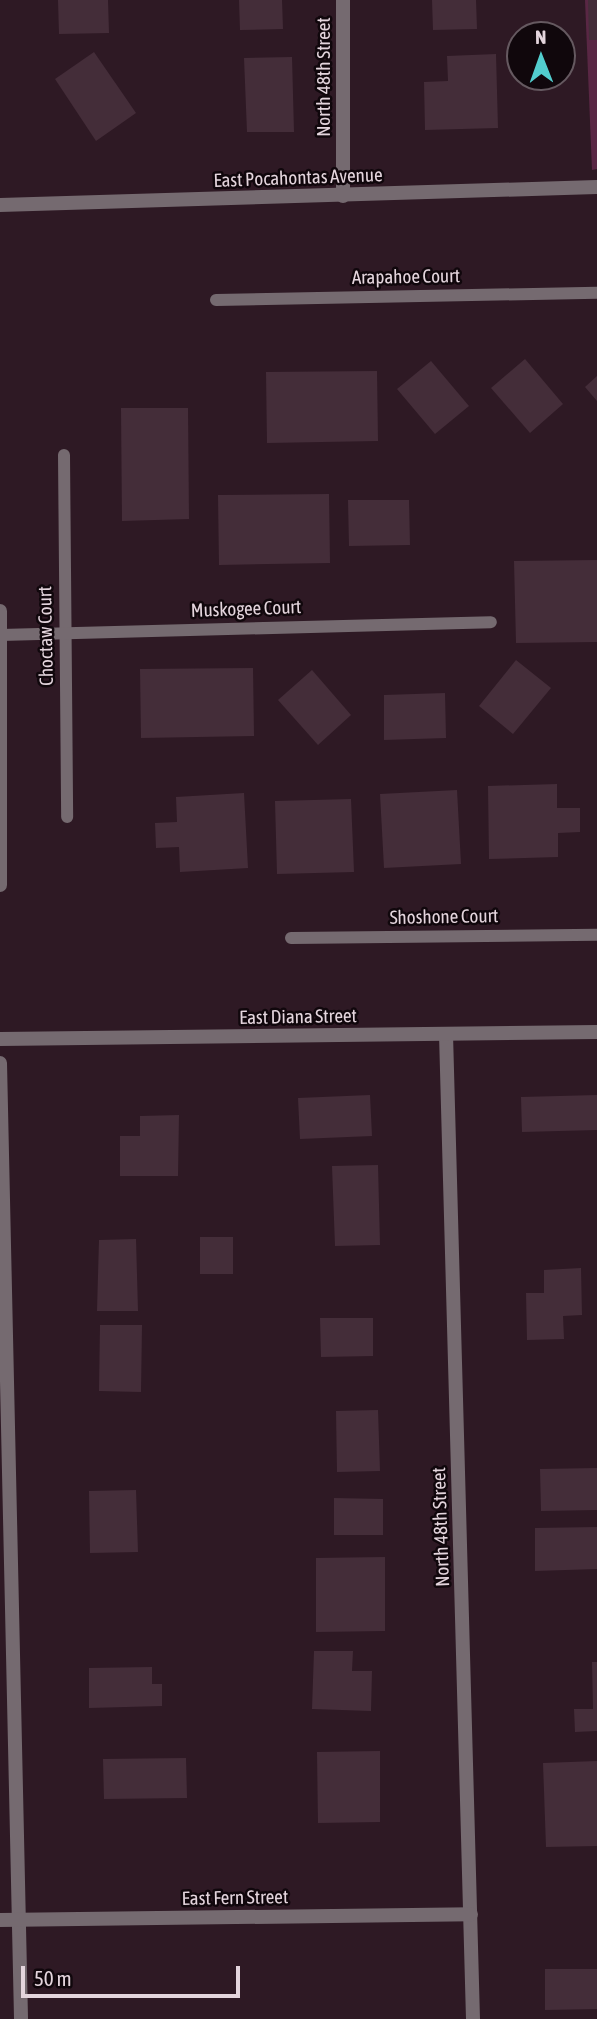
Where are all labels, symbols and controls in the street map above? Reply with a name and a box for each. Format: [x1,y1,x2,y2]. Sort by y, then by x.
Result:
street label: North 48th Street [313,17,335,137]
north arrow [506,21,576,91]
text: N [535,26,546,48]
street label: East Pocahontas Avenue [213,164,383,192]
street label: Arapahoe Court [352,265,460,289]
street label: Choctaw Court [34,586,58,686]
street label: Muskogee Court [190,596,302,622]
street label: Shoshone Court [389,905,499,929]
street label: East Diana Street [239,1005,357,1029]
street label: North 48th Street [428,1467,454,1587]
street label: East Fern Street [181,1886,289,1910]
scale bar [24,1952,243,1996]
text: 50 m [34,1966,72,1990]

